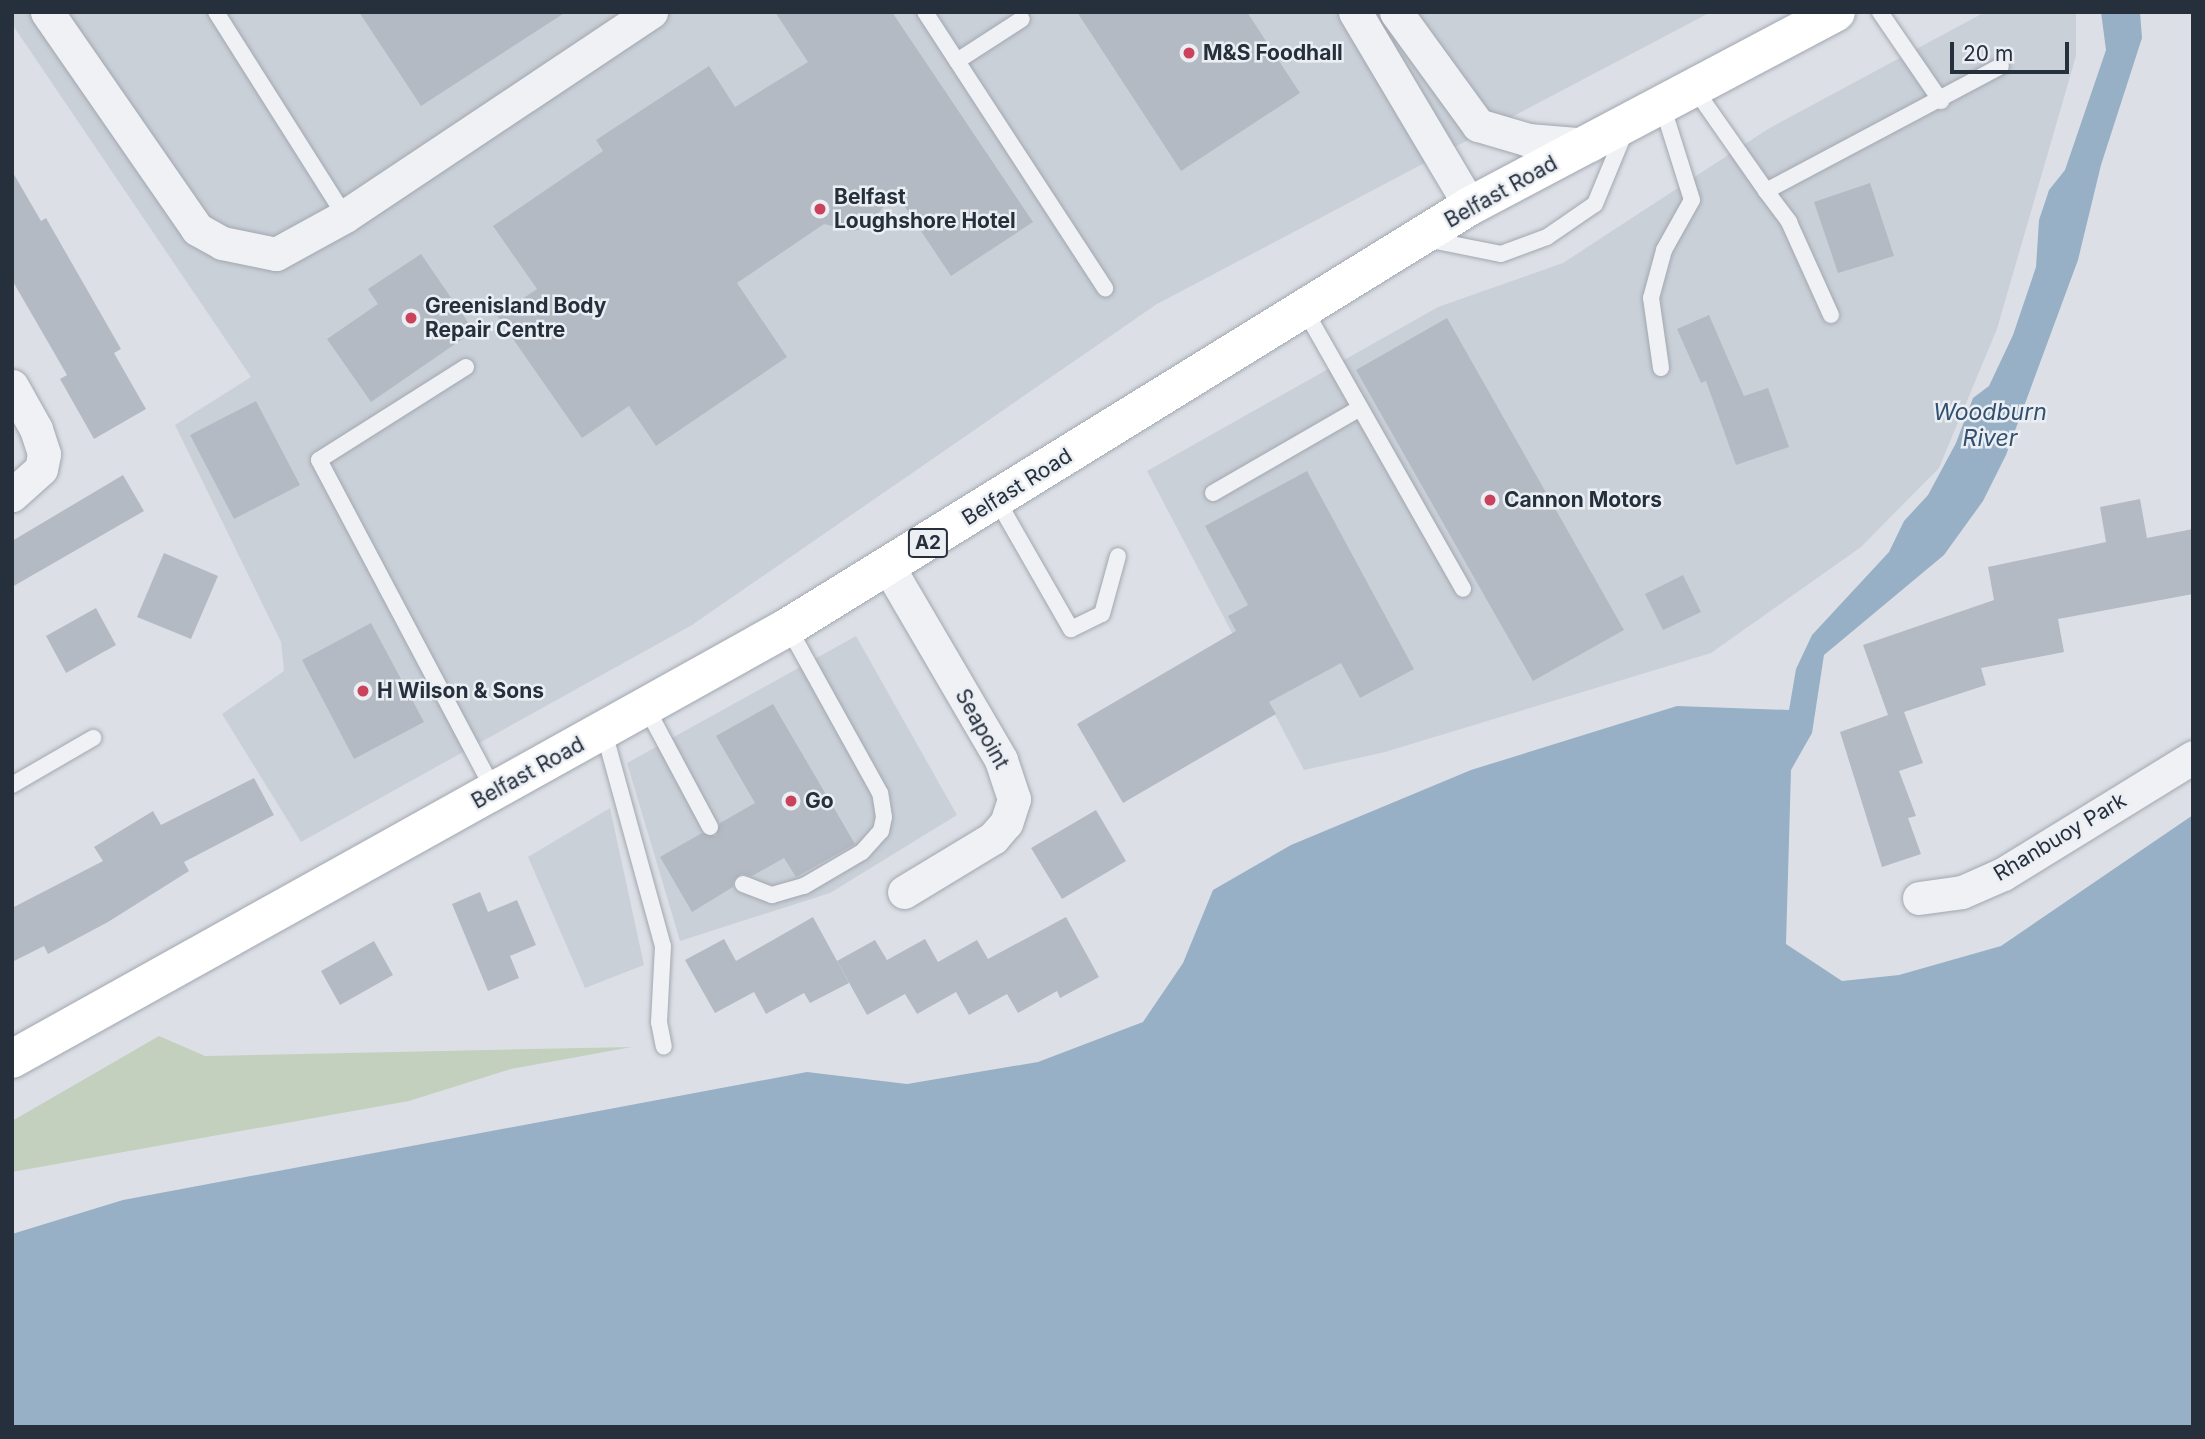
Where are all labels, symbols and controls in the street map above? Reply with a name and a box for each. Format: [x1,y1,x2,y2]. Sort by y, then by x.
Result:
scale bar [1953,28,2072,72]
place label: M&S Foodhall [1203,40,1343,66]
text: 20 m [1963,41,2013,66]
marker: M&S Foodhall [1181,45,1197,61]
street label: Belfast Road [1440,151,1562,233]
place label: Belfast Loughshore Hotel [834,184,1016,234]
marker: Belfast Loughshore Hotel [812,201,828,217]
place label: Greenisland Body Repair Centre [425,293,606,343]
marker: Greenisland Body Repair Centre [403,310,419,326]
water label: Woodburn River [1933,398,2047,452]
street label: Belfast Road [957,443,1077,531]
place label: Cannon Motors [1504,487,1662,513]
marker: Cannon Motors [1482,492,1498,508]
road number: A2 [907,528,949,558]
place label: H Wilson & Sons [377,678,544,704]
marker: H Wilson & Sons [355,683,371,699]
street label: Seapoint [950,685,1014,773]
street label: Belfast Road [467,732,589,814]
place label: Go [805,788,834,814]
street label: Rhanbuoy Park [1989,788,2131,886]
marker: Go [783,793,799,809]

